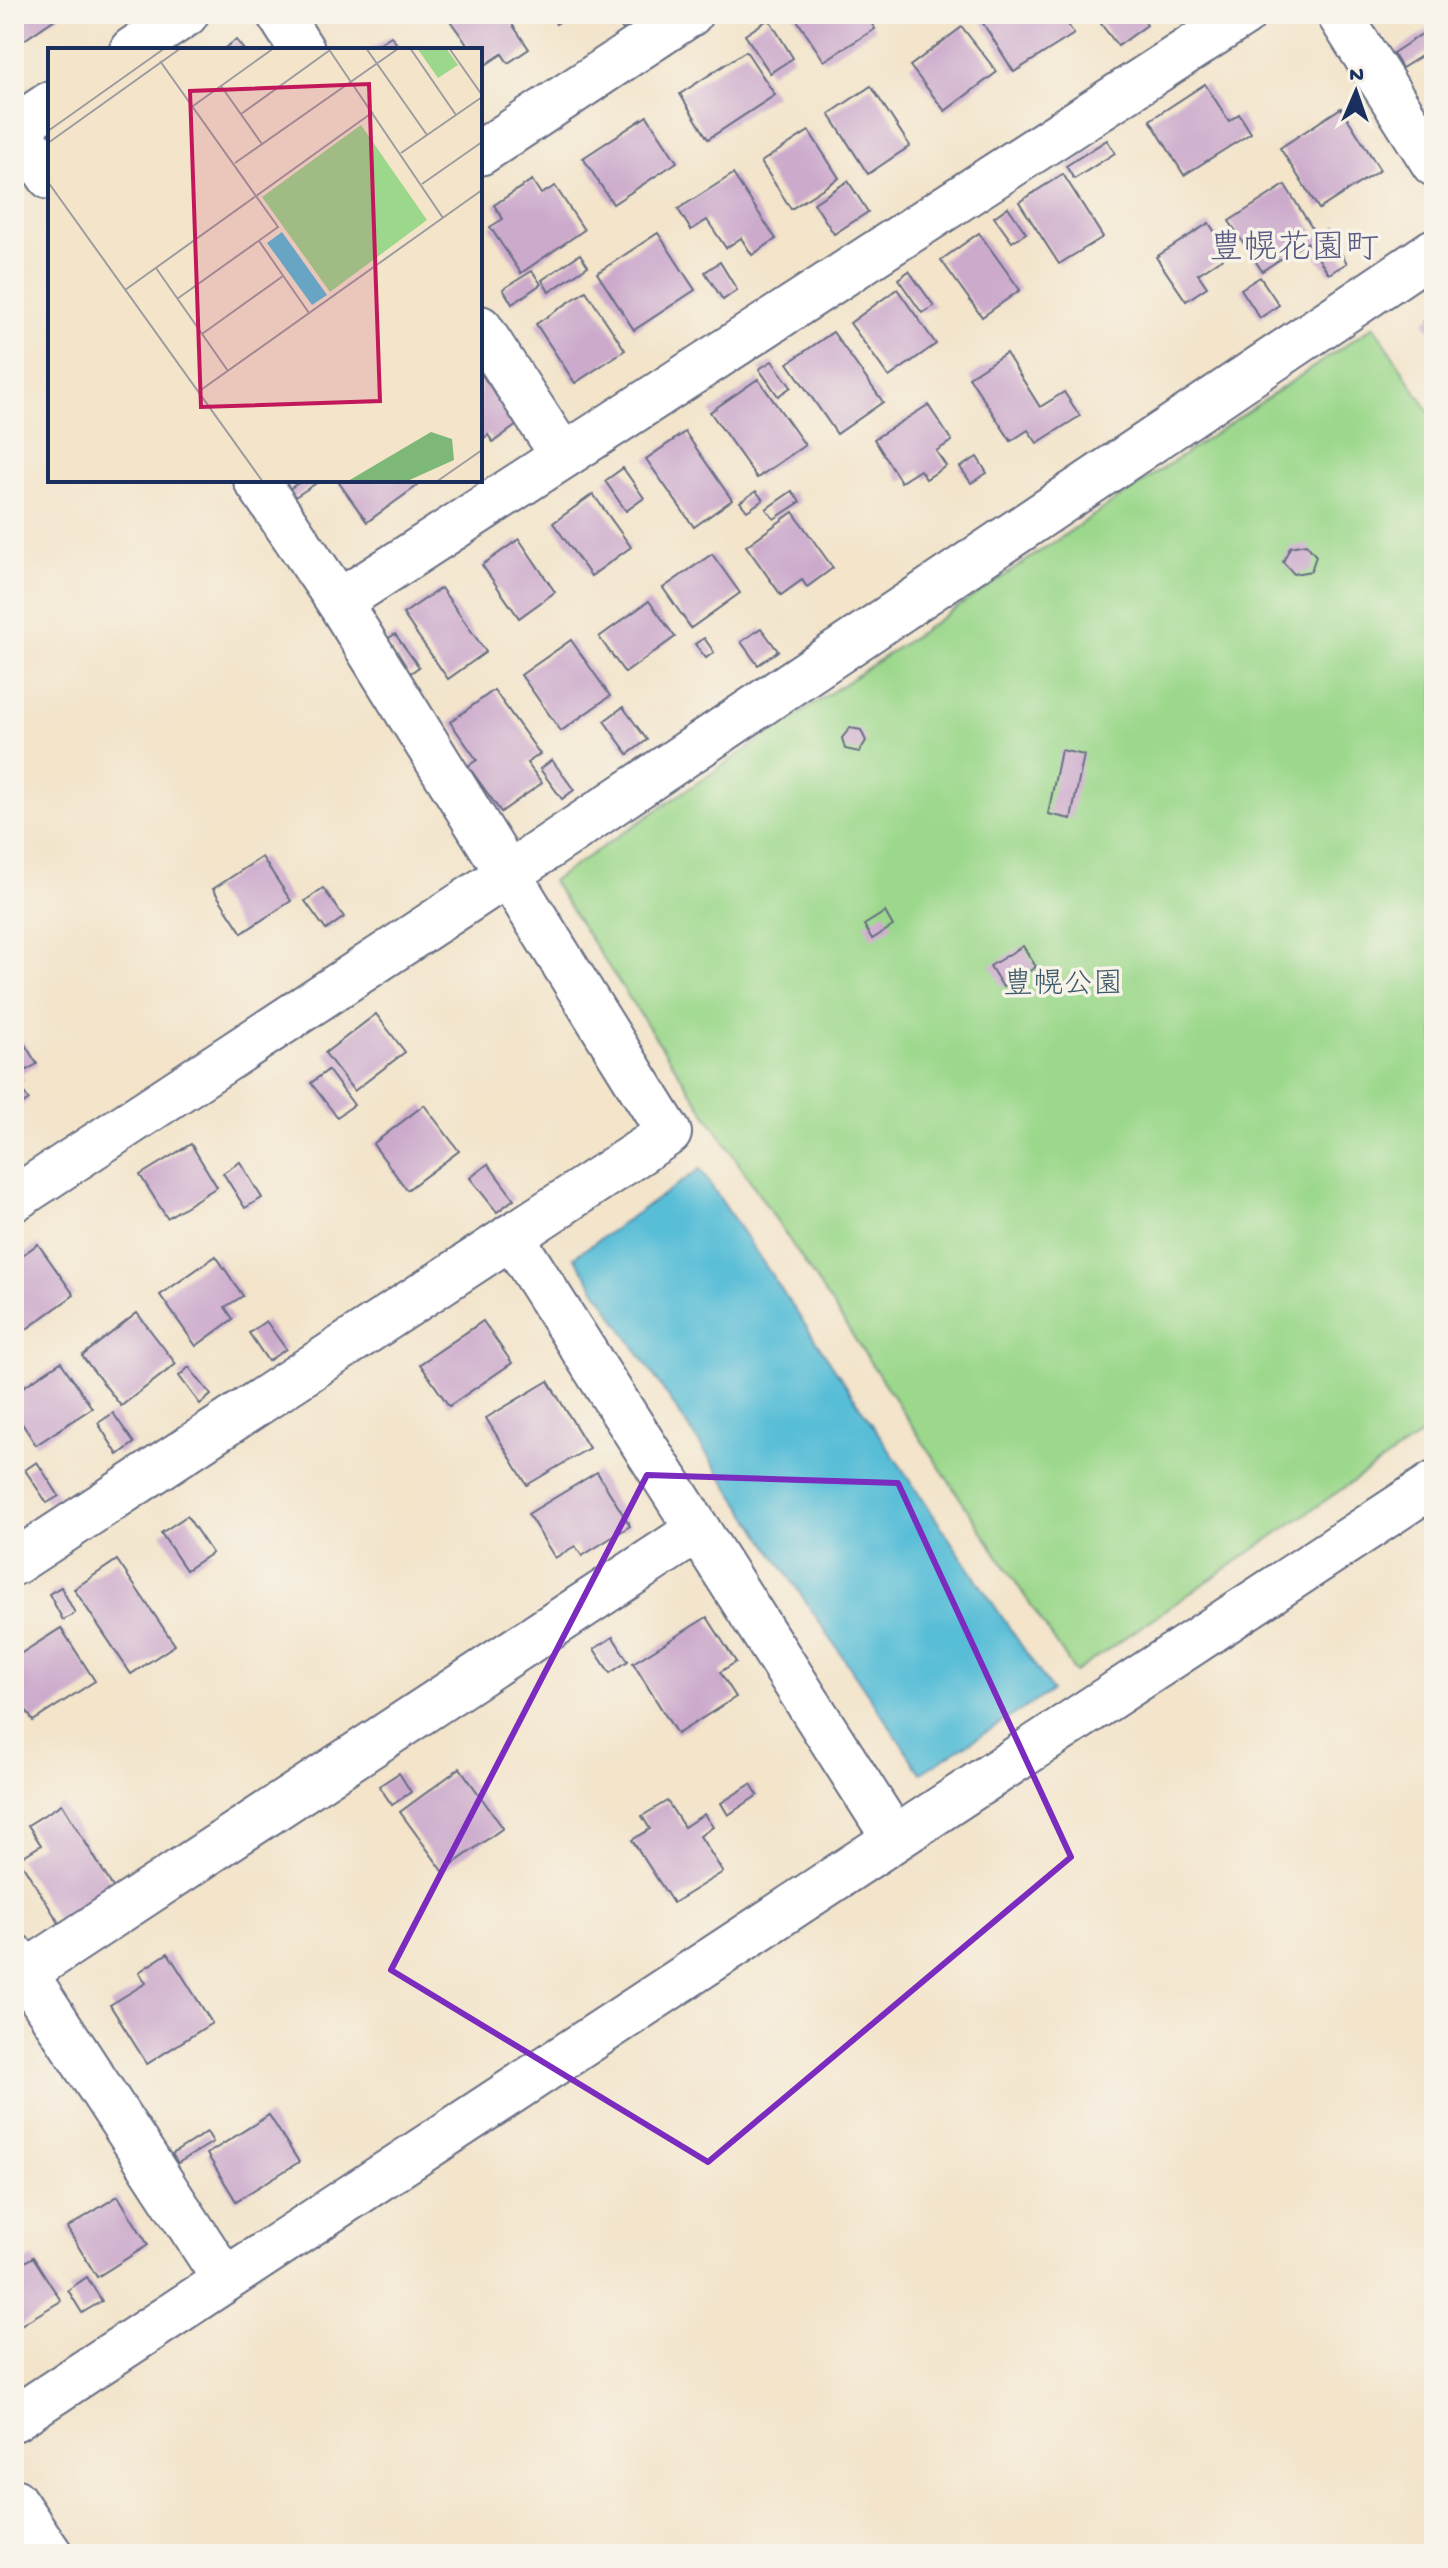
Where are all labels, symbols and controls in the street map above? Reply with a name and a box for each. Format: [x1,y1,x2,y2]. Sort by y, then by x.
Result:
inset map [48,48,482,482]
north arrow [1316,52,1396,132]
text: N [1349,63,1364,89]
district label: 豊幌花園町 [1209,229,1379,271]
park label: 豊幌公園 [1003,967,1123,1004]

